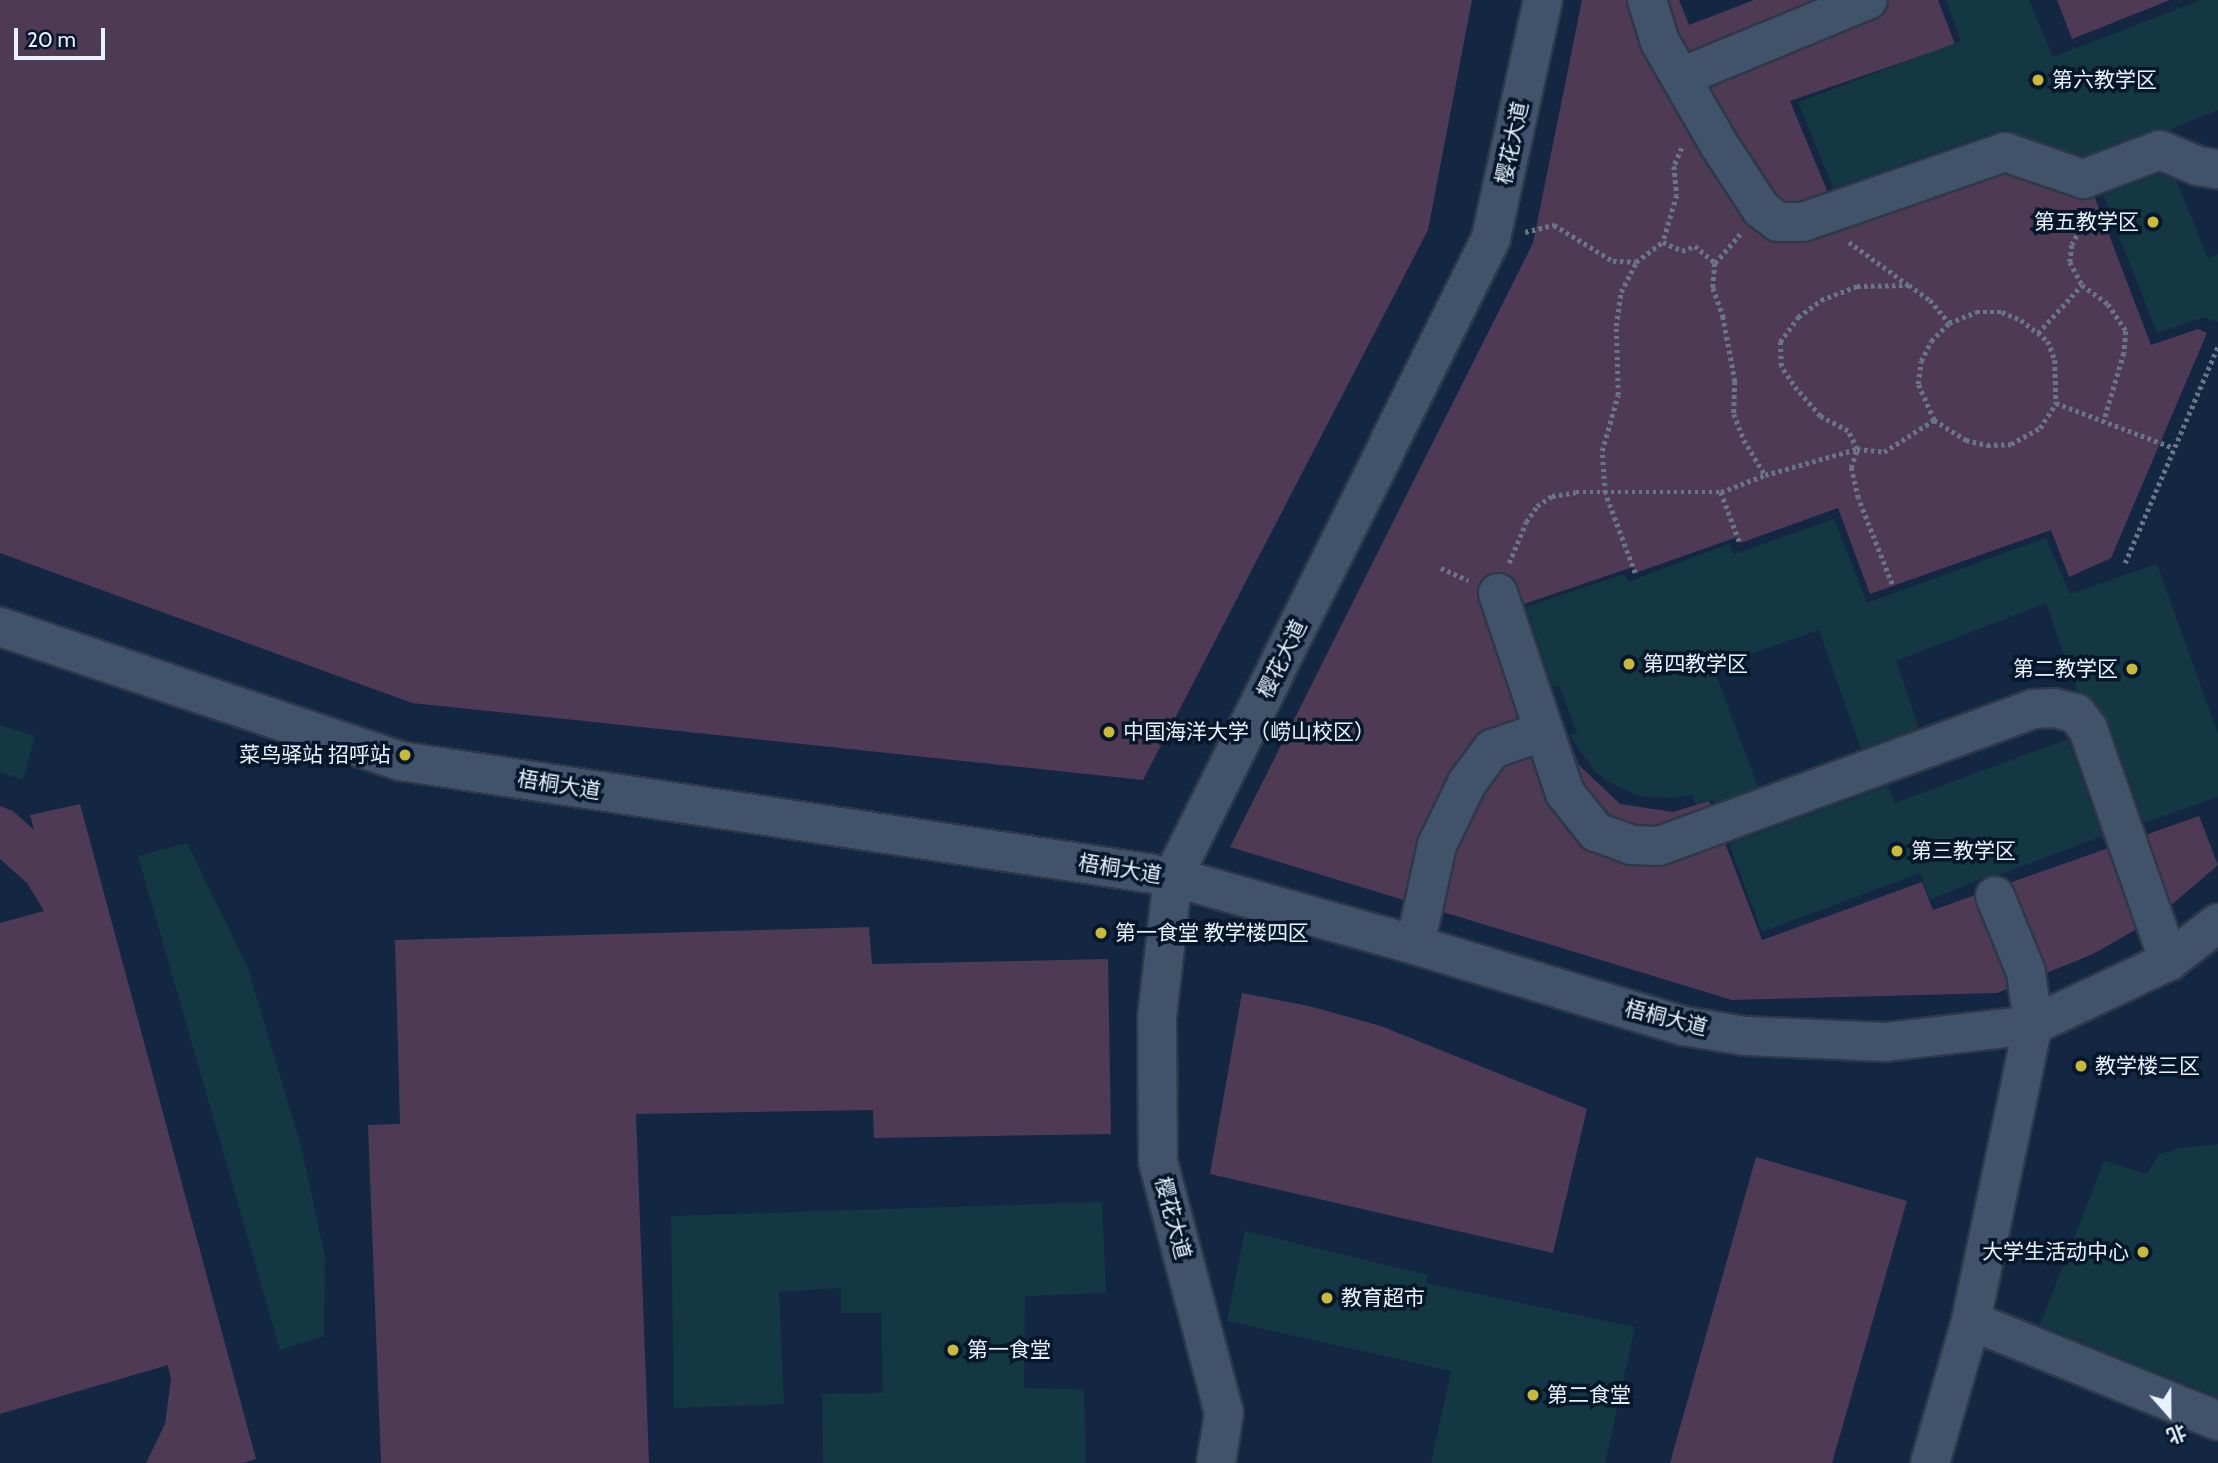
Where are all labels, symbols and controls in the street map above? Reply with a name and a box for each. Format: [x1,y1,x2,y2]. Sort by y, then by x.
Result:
scale bar [18,14,108,58]
text: 20 m [27,27,76,52]
place label: 第六教学区 [2052,67,2157,93]
marker: 第六教学区 [2030,72,2046,88]
street label: 樱花大道 [1491,99,1533,187]
place label: 第五教学区 [2034,209,2139,235]
marker: 第五教学区 [2145,214,2161,230]
street label: 樱花大道 [1252,616,1312,702]
place label: 第四教学区 [1643,651,1748,677]
marker: 第四教学区 [1621,656,1637,672]
place label: 第二教学区 [2013,656,2118,682]
marker: 第二教学区 [2124,661,2140,677]
place label: 中国海洋大学（崂山校区） [1123,719,1375,745]
marker: 中国海洋大学（崂山校区） [1101,724,1117,740]
place label: 菜鸟驿站 招呼站 [239,742,391,768]
marker: 菜鸟驿站 招呼站 [397,747,413,763]
street label: 梧桐大道 [516,766,602,804]
place label: 第三教学区 [1911,838,2016,864]
marker: 第三教学区 [1889,843,1905,859]
street label: 梧桐大道 [1077,850,1163,888]
place label: 第一食堂 教学楼四区 [1115,920,1309,946]
marker: 第一食堂 教学楼四区 [1093,925,1109,941]
street label: 梧桐大道 [1622,996,1710,1040]
place label: 教学楼三区 [2095,1053,2200,1079]
marker: 教学楼三区 [2073,1058,2089,1074]
street label: 樱花大道 [1150,1174,1196,1262]
place label: 大学生活动中心 [1982,1239,2129,1265]
marker: 大学生活动中心 [2135,1244,2151,1260]
place label: 教育超市 [1341,1285,1425,1311]
marker: 教育超市 [1319,1290,1335,1306]
place label: 第一食堂 [967,1337,1051,1363]
marker: 第一食堂 [945,1342,961,1358]
north arrow [2134,1379,2204,1449]
place label: 第二食堂 [1547,1382,1631,1408]
marker: 第二食堂 [1525,1387,1541,1403]
text: 北 [2164,1420,2190,1448]

